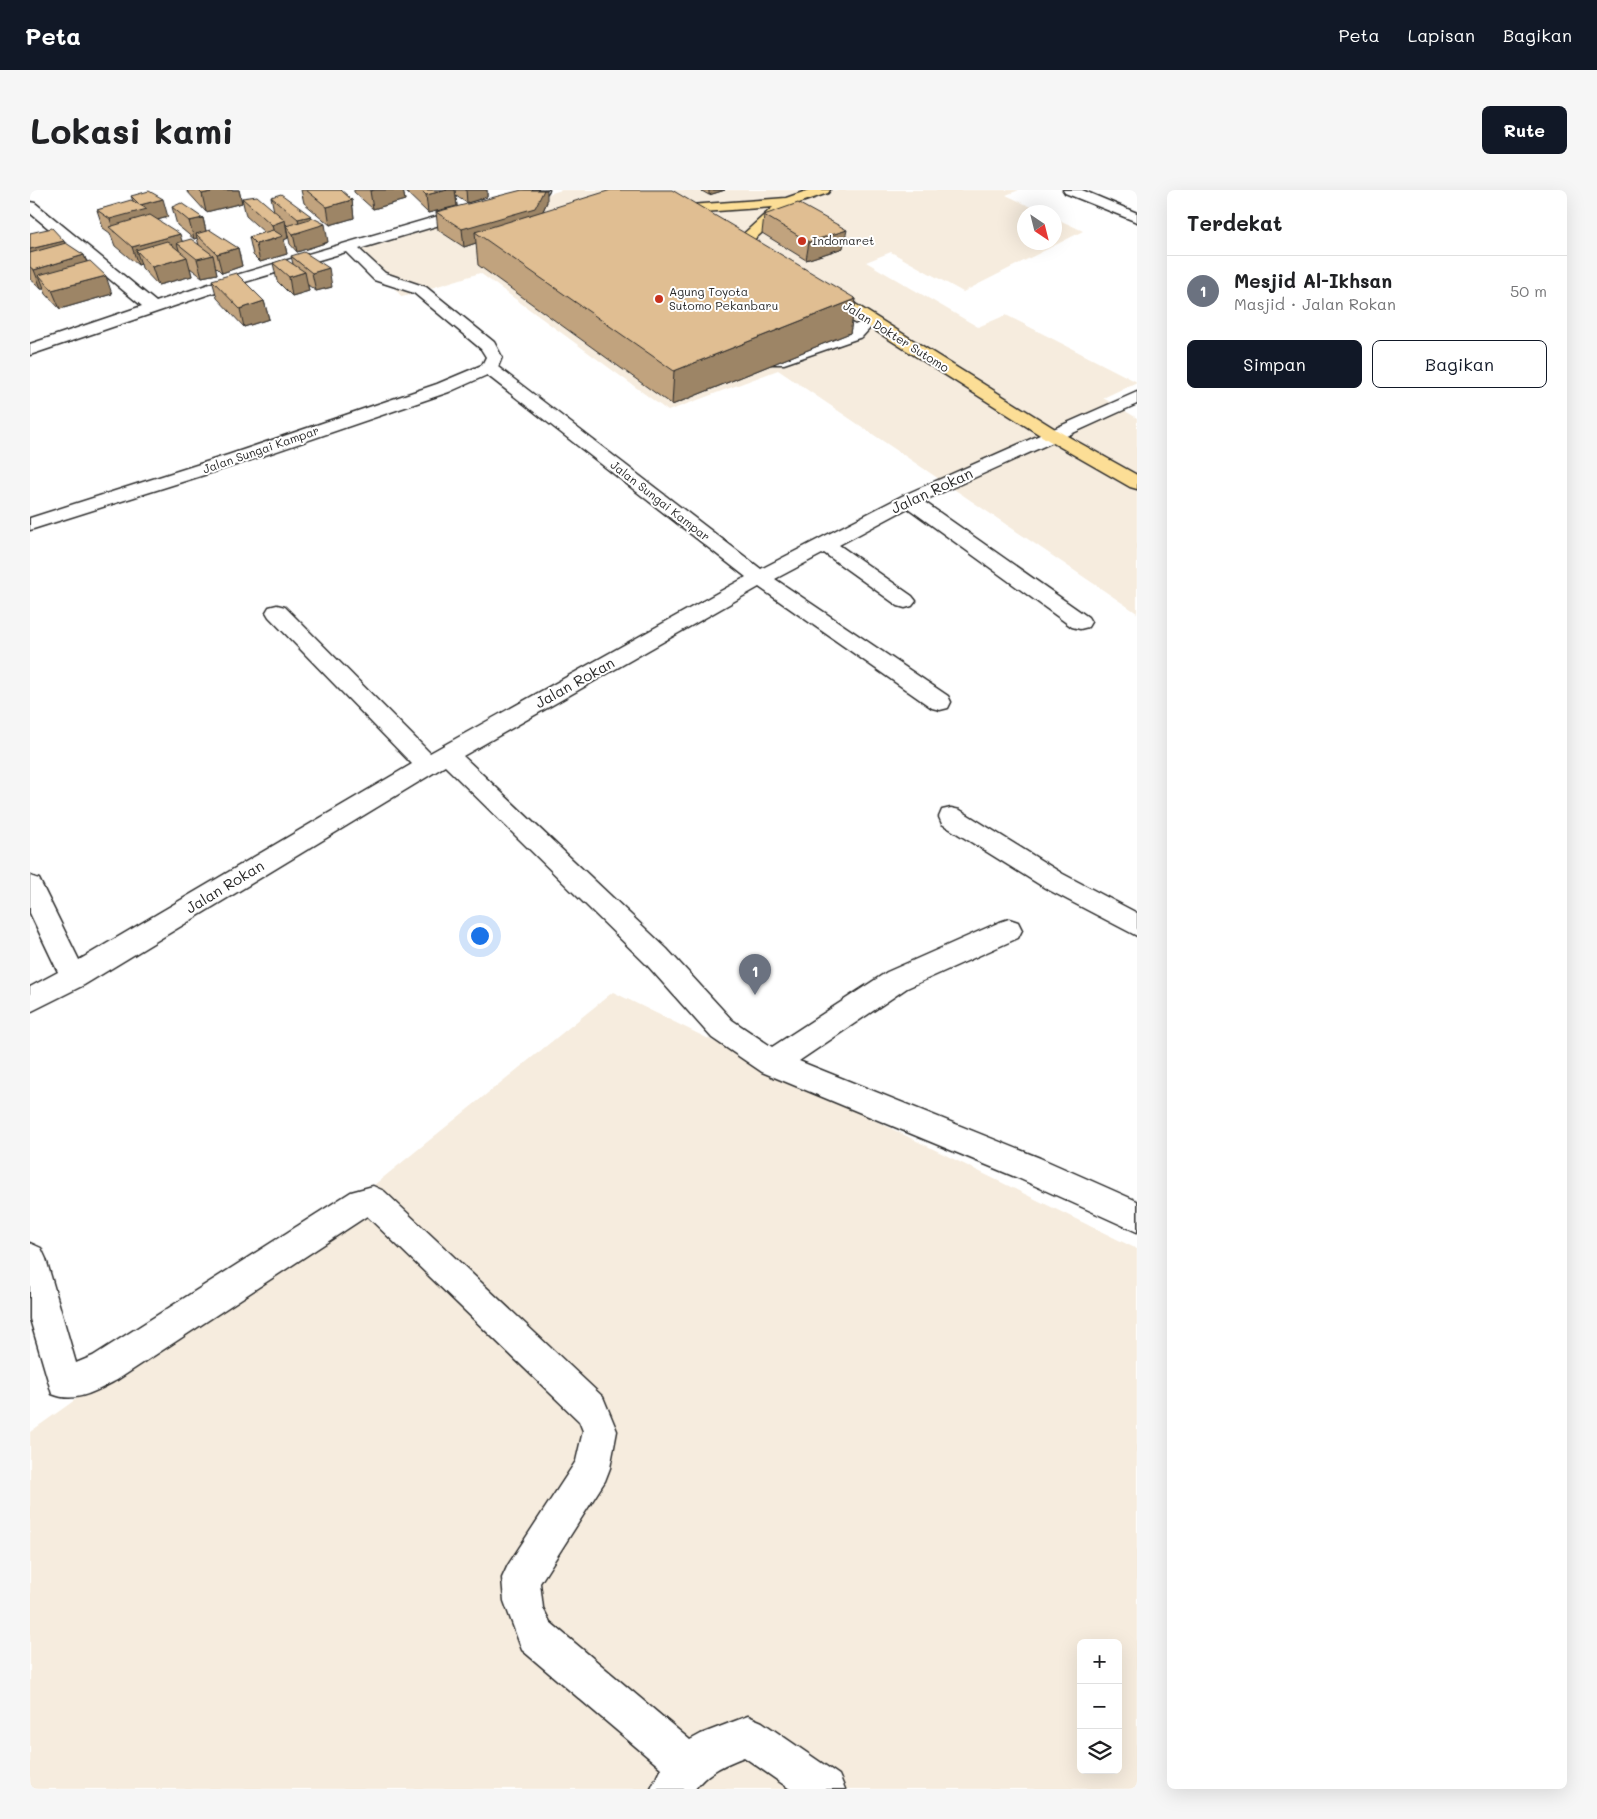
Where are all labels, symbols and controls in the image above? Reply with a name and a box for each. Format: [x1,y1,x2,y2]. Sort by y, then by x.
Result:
text: Peta [25,20,81,51]
text: Peta [1338,23,1380,47]
text: Lapisan [1408,23,1475,47]
text: Bagikan [1503,23,1572,47]
button: Rute [1482,106,1567,154]
text: Lokasi kami [30,107,234,153]
north arrow [1017,205,1062,250]
text: Terdekat [1187,209,1282,236]
place label: Indomaret [812,232,874,248]
marker: Indomaret [796,235,808,247]
text: Mesjid Al-Ikhsan [1234,268,1392,293]
text: 1 [1199,280,1207,301]
text: 50 m [1510,280,1547,301]
place label: Agung Toyota Sutomo Pekanbaru [669,283,778,313]
marker: Agung Toyota Sutomo Pekanbaru [653,293,665,305]
text: Masjid · Jalan Rokan [1234,293,1396,314]
street label: Jalan Dokter Sutomo [841,297,952,375]
button: Simpan [1187,340,1362,388]
button: Bagikan [1372,340,1547,388]
street label: Jalan Sungai Kampar [200,422,321,477]
street label: Jalan Sungai Kampar [608,456,714,544]
street label: Jalan Rokan [888,462,976,518]
street label: Jalan Rokan [531,652,618,712]
street label: Jalan Rokan [182,855,267,917]
your location [467,923,493,949]
pin: 1 [739,954,771,995]
map controls [1077,1639,1122,1774]
button: + [1077,1639,1122,1684]
button: − [1077,1684,1122,1729]
button: layers [1077,1729,1122,1774]

